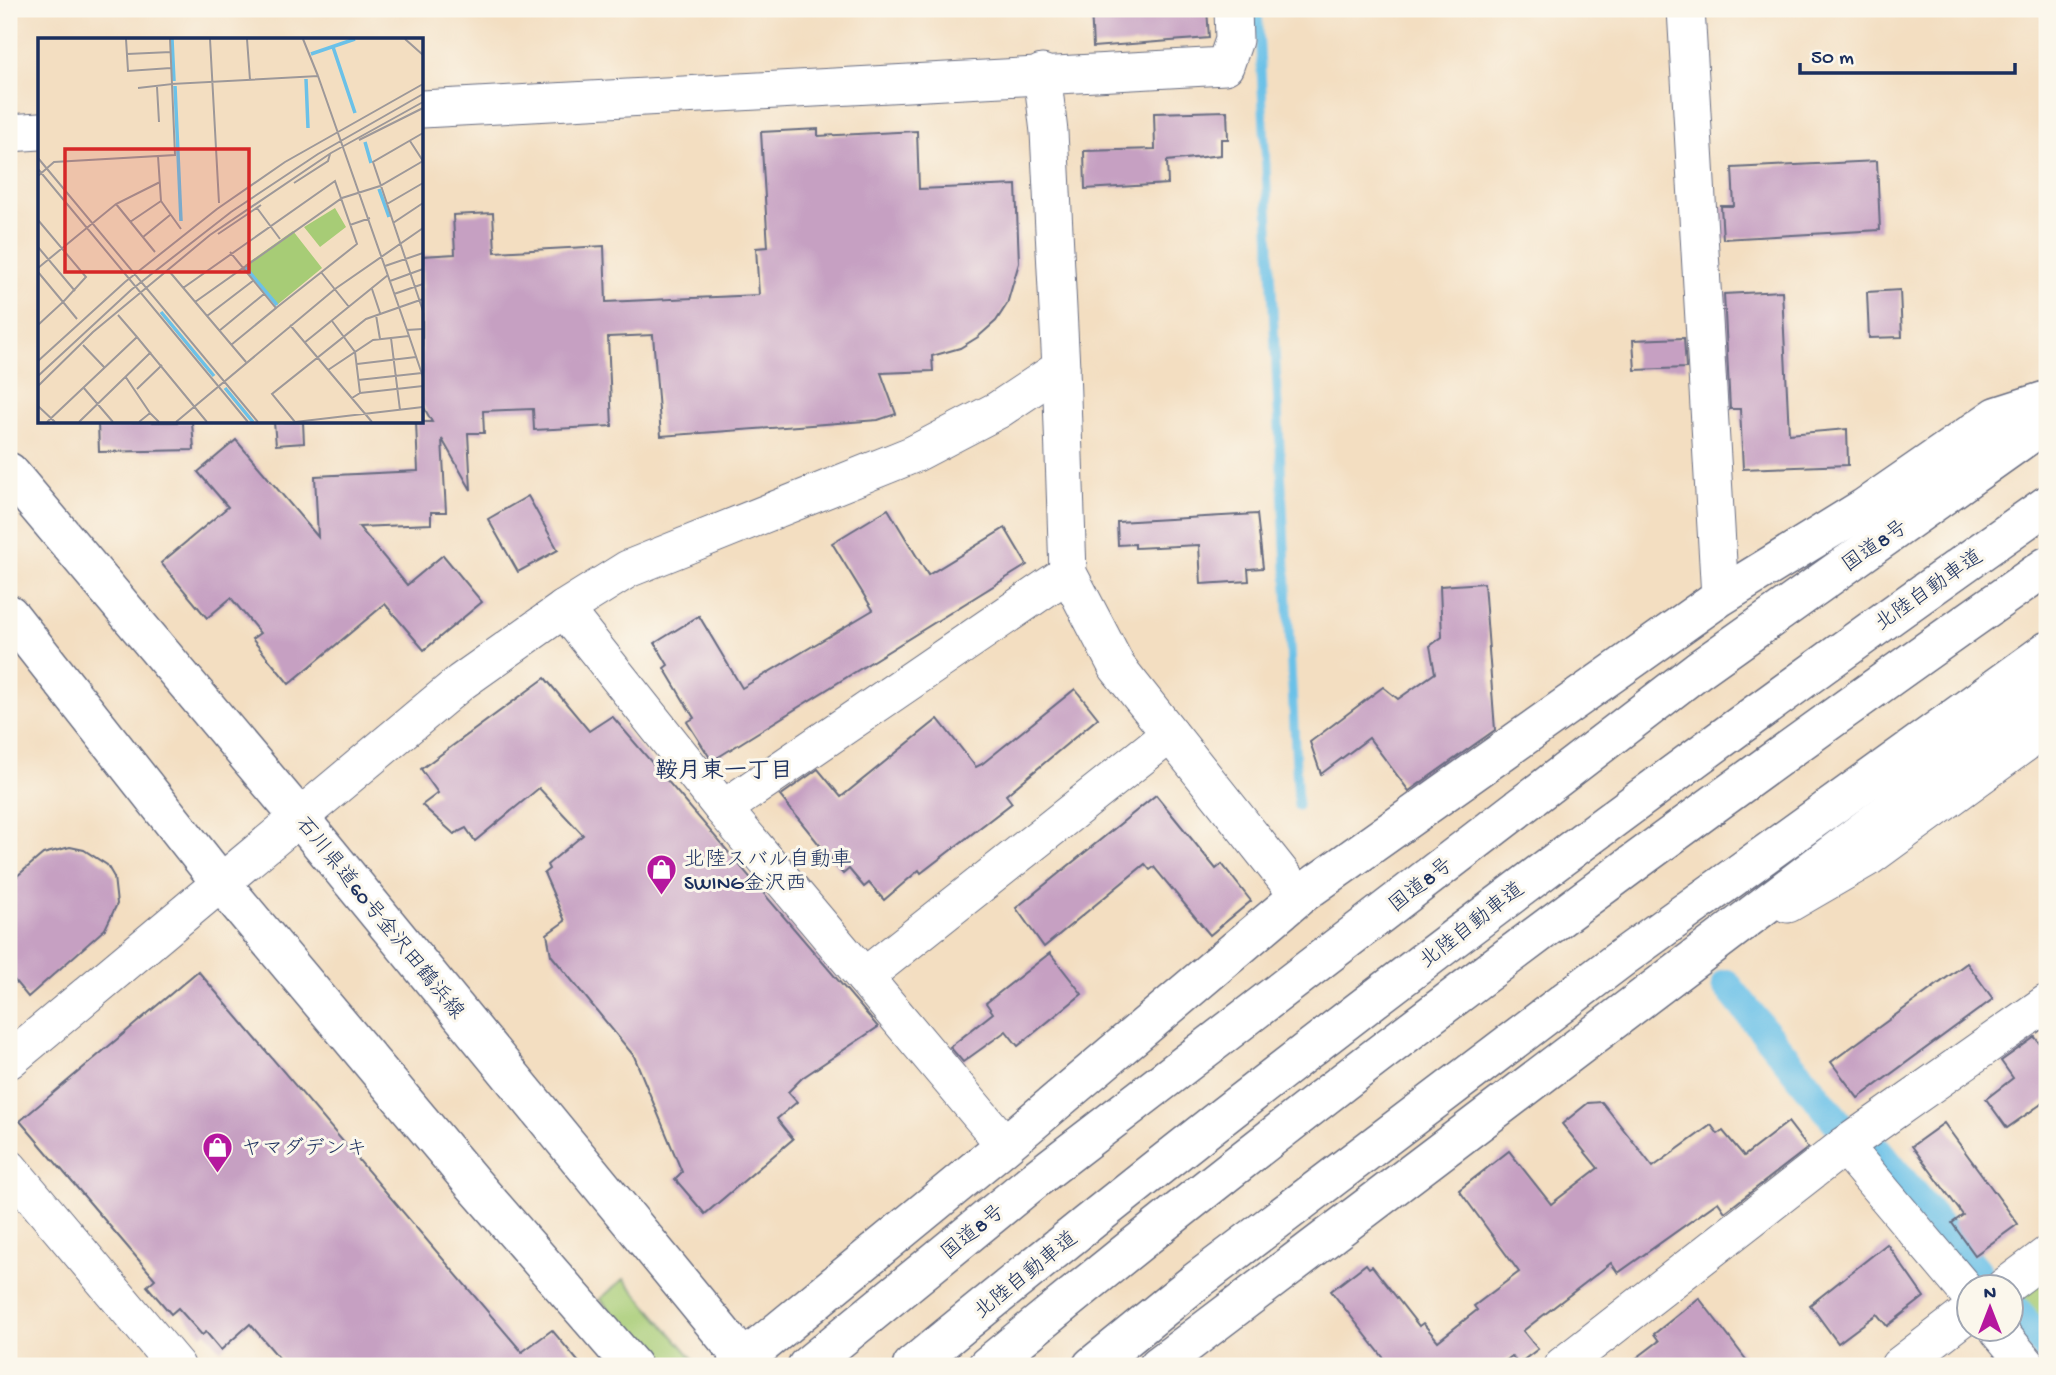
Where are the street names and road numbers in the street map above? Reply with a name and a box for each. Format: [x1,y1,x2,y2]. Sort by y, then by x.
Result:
street label: 国道8号 [1838,515,1914,579]
street label: 北陸自動車道 [1870,544,1989,638]
street label: 石川県道60号金沢田鶴浜線 [289,812,469,1026]
street label: 国道8号 [1384,853,1459,920]
street label: 北陸自動車道 [1415,877,1530,975]
street label: 国道8号 [937,1200,1011,1267]
street label: 北陸自動車道 [969,1226,1084,1326]

